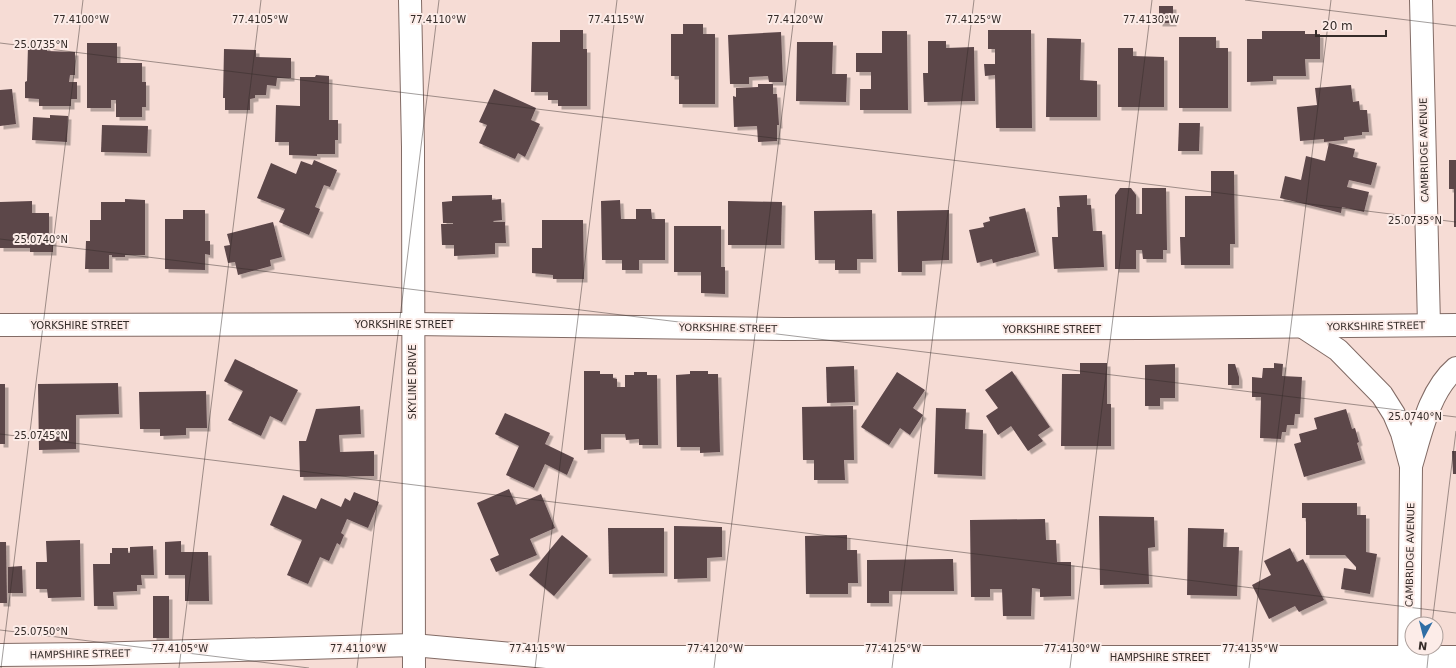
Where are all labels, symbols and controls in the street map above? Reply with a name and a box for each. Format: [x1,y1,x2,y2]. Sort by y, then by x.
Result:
scale bar [1316,12,1386,38]
text: 77.4100°W [53,14,109,25]
text: 77.4105°W [232,14,288,25]
text: 77.4110°W [410,14,466,25]
text: 77.4115°W [588,14,644,25]
text: 77.4120°W [767,14,823,25]
text: 77.4125°W [945,14,1001,25]
text: 77.4130°W [1123,14,1179,25]
text: 20 m [1322,19,1353,33]
text: 25.0735°N [14,39,68,50]
street label: CAMBRIDGE AVENUE [1418,98,1430,202]
text: 25.0735°N [1388,215,1442,226]
text: 25.0740°N [14,234,68,245]
street label: YORKSHIRE STREET [354,319,454,330]
street label: YORKSHIRE STREET [30,320,130,331]
street label: YORKSHIRE STREET [1326,320,1426,332]
street label: YORKSHIRE STREET [678,322,778,334]
street label: YORKSHIRE STREET [1002,324,1102,335]
street label: SKYLINE DRIVE [407,345,418,419]
text: 25.0740°N [1388,411,1442,422]
text: 25.0745°N [14,430,68,441]
street label: CAMBRIDGE AVENUE [1404,503,1416,607]
north arrow [1404,616,1444,656]
text: 25.0750°N [14,626,68,637]
text: N [1417,638,1428,652]
text: 77.4105°W [152,643,208,654]
text: 77.4110°W [330,643,386,654]
text: 77.4115°W [509,643,565,654]
text: 77.4120°W [687,643,743,654]
text: 77.4125°W [865,643,921,654]
text: 77.4130°W [1044,643,1100,654]
text: 77.4135°W [1222,643,1278,654]
street label: HAMPSHIRE STREET [30,648,131,660]
street label: HAMPSHIRE STREET [1110,652,1211,663]

